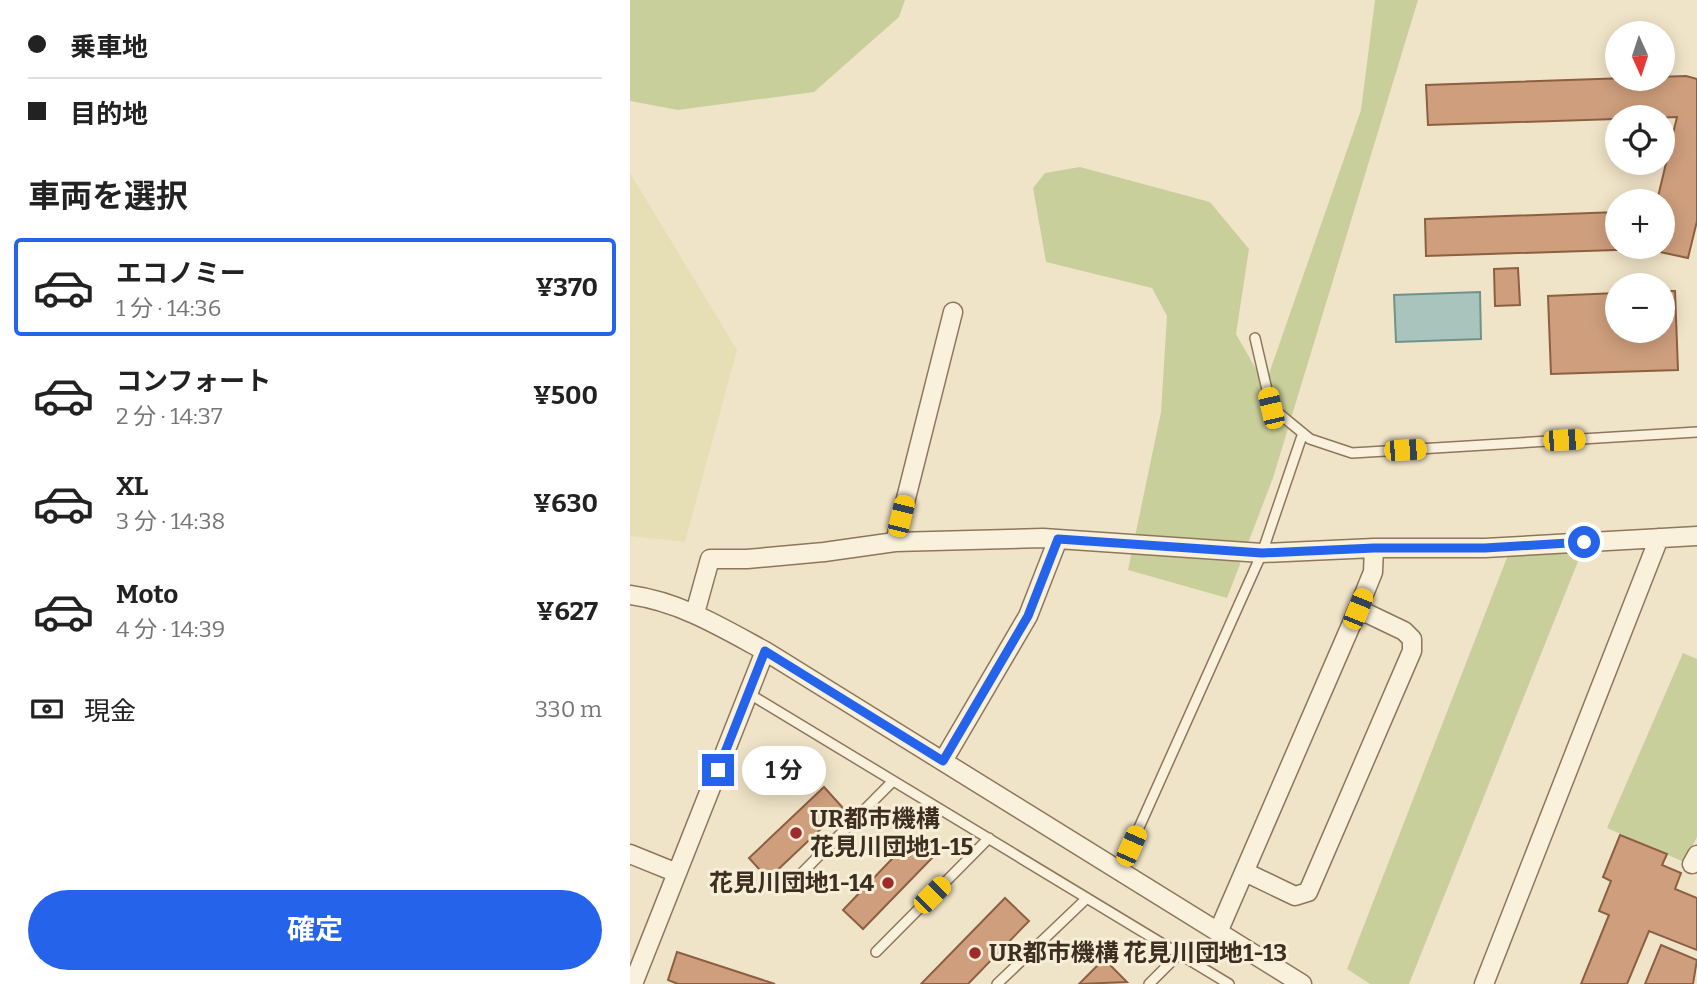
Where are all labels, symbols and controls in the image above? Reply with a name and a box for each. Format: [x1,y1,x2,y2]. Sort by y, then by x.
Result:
north arrow [1605,21,1675,91]
map controls [1605,21,1675,343]
text: 乗車地 [70,32,148,63]
text: 目的地 [70,99,148,130]
button: locate [1605,105,1675,175]
text: 車両を選択 [28,177,188,215]
button: + [1605,189,1675,259]
icon: car [32,256,95,319]
text: エコノミー [116,258,246,289]
text: ¥370 [536,272,598,303]
button: − [1605,273,1675,343]
text: 1 分 · 14:36 [116,294,221,322]
icon: car [32,364,95,427]
text: コンフォート [116,366,271,397]
text: ¥500 [533,380,598,411]
car [1257,385,1286,431]
text: 2 分 · 14:37 [116,402,222,430]
car [1543,428,1586,452]
car [1384,438,1427,462]
text: XL [116,471,148,502]
icon: car [32,472,95,535]
text: ¥630 [533,488,598,519]
car [886,493,917,539]
text: 3 分 · 14:38 [116,507,225,535]
route start [1568,526,1600,558]
text: Moto [116,579,178,610]
icon: car [32,580,95,643]
car [1341,586,1376,632]
text: ¥627 [536,596,598,627]
text: 4 分 · 14:39 [116,615,225,643]
icon: cash [28,690,66,728]
text: 330 m [535,695,602,723]
text: 現金 [84,696,136,727]
callout: 1 分 [742,746,826,794]
route end [702,754,734,786]
text: 1 分 [765,756,803,784]
place label: UR都市機構 花見川団地1-15 [810,805,973,861]
car [1113,823,1150,869]
marker: UR都市機構 花見川団地1-15 [788,825,804,841]
place label: 花見川団地1-14 [709,869,874,897]
car [910,873,955,917]
marker: 花見川団地1-14 [880,875,896,891]
button: 確定 [28,890,602,970]
place label: UR都市機構 花見川団地1-13 [989,939,1287,967]
marker: UR都市機構 花見川団地1-13 [967,945,983,961]

